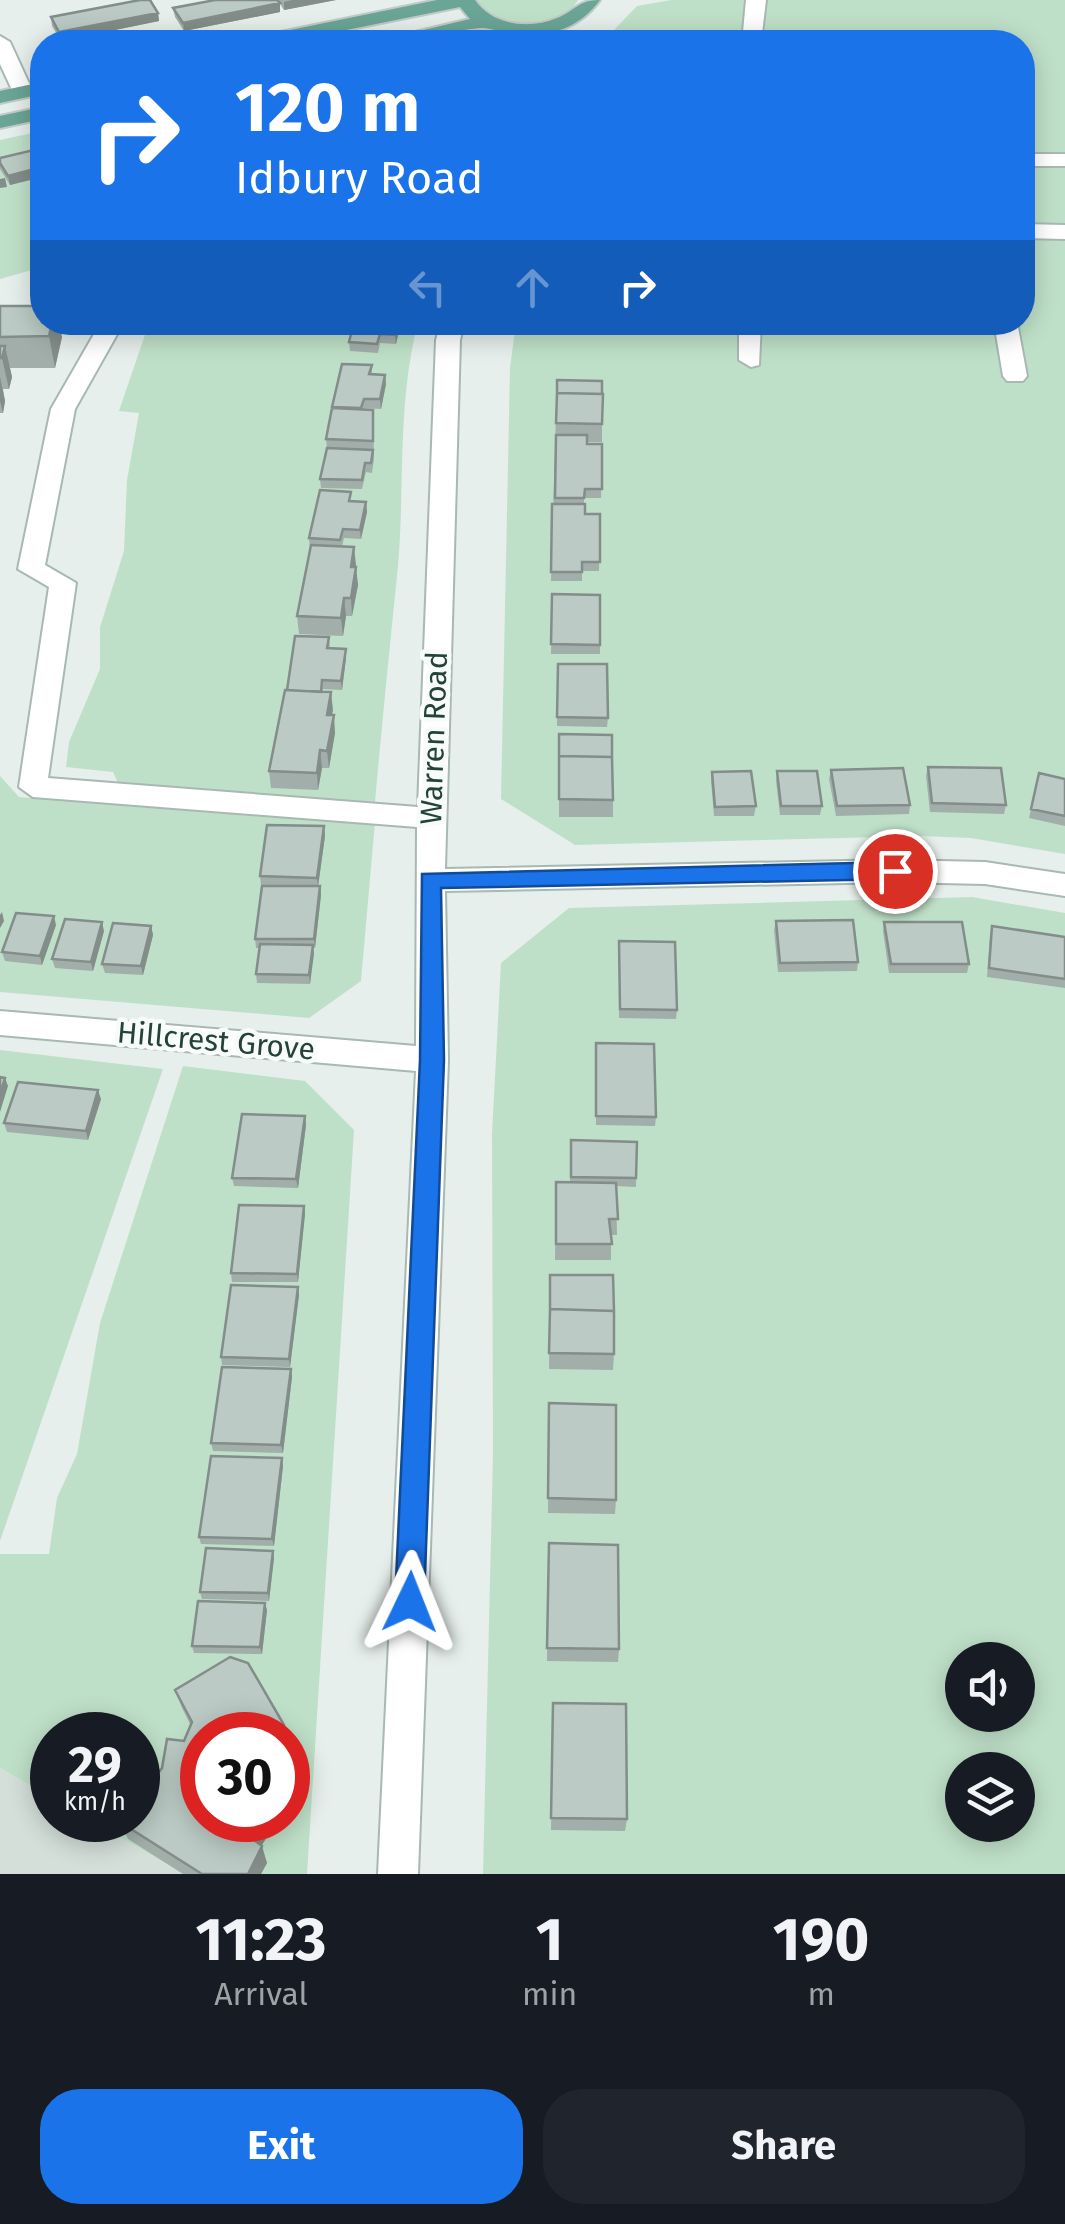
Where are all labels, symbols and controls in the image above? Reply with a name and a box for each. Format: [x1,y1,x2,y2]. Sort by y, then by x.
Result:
text: 120 m [235,66,420,150]
icon: right [70,70,200,200]
text: Idbury Road [235,151,483,205]
icon: left [400,260,455,315]
icon: ahead [505,260,560,315]
icon: right [610,260,665,315]
street label: Warren Road [413,651,455,825]
pin [853,829,938,914]
icon: arrive [868,844,923,899]
street label: Hillcrest Grove [116,1014,316,1068]
position arrow [358,1550,462,1654]
map controls [945,1642,1035,1842]
button: sound [945,1642,1035,1732]
speed limit sign: 30 [180,1712,310,1842]
text: 29 [68,1735,122,1795]
button: layers [945,1752,1035,1842]
text: km/h [64,1787,126,1817]
text: 11:23 [196,1904,327,1976]
text: 1 [536,1904,564,1976]
text: 190 [773,1904,869,1976]
text: Arrival [214,1975,308,2013]
text: min [522,1975,577,2013]
text: m [807,1975,835,2013]
button: Exit [40,2089,523,2204]
button: Share [543,2089,1025,2204]

